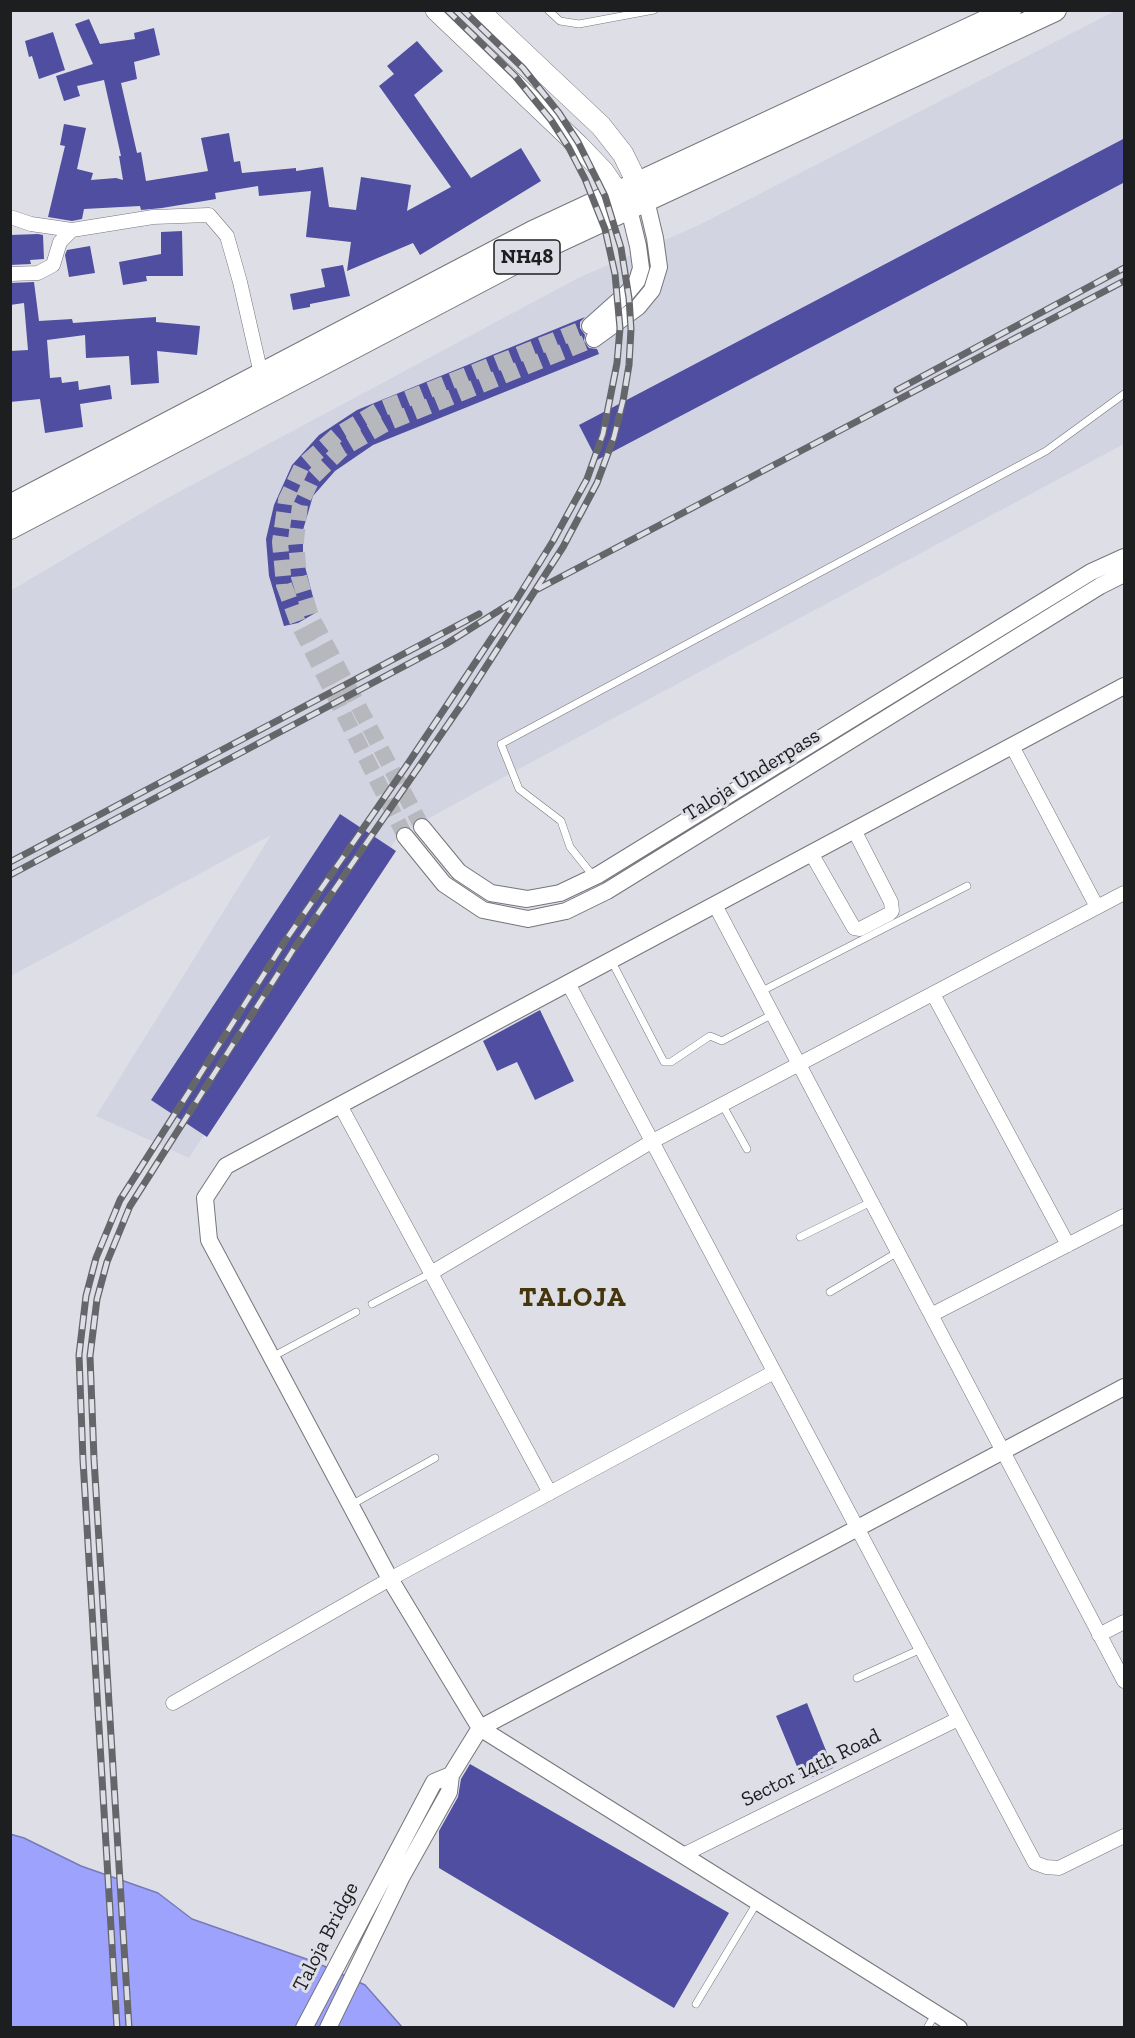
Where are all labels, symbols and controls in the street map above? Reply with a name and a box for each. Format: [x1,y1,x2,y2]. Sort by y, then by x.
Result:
road number: NH48 [494,240,560,274]
street label: Taloja Underpass [679,723,825,827]
district label: TALOJA [519,1282,627,1314]
street label: Sector 14th Road [737,1723,885,1813]
street label: Taloja Bridge [288,1878,364,1996]

